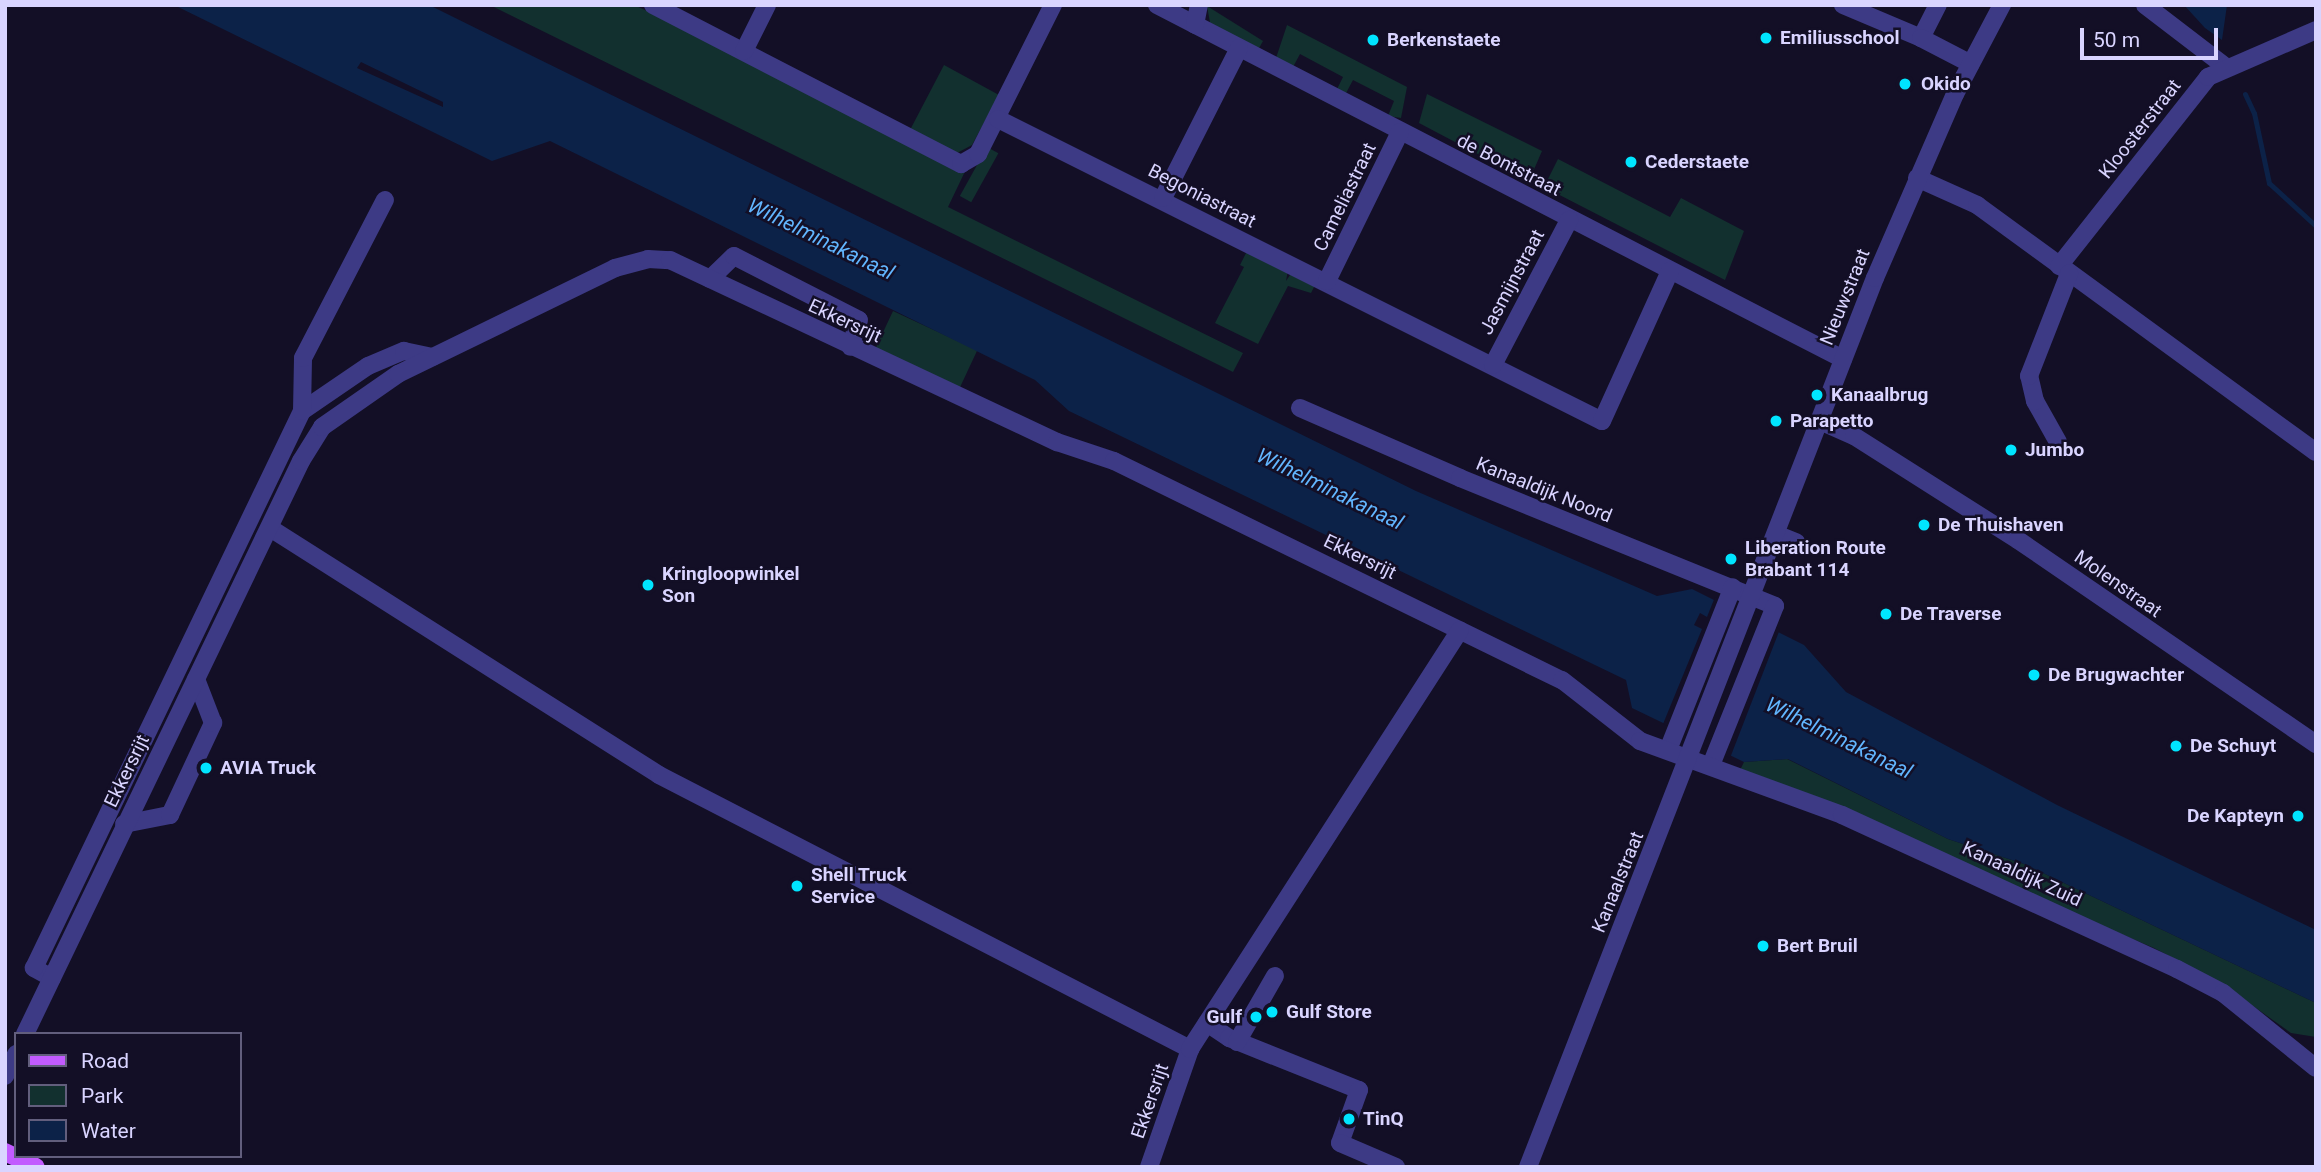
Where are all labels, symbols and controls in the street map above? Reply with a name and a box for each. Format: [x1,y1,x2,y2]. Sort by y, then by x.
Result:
scale bar [2083,14,2221,58]
place label: Emiliusschool [1780,27,1899,49]
text: 50 m [2093,28,2140,52]
place label: Berkenstaete [1387,29,1501,51]
marker: Emiliusschool [1758,30,1774,46]
marker: Berkenstaete [1365,32,1381,48]
place label: Okido [1921,73,1971,95]
marker: Okido [1895,74,1915,94]
street label: Kloosterstraat [2094,75,2186,183]
street label: de Bontstraat [1453,129,1565,201]
street label: Cameliastraat [1309,139,1381,255]
place label: Cederstaete [1645,151,1749,173]
marker: Cederstaete [1623,154,1639,170]
street label: Begoniastraat [1144,159,1260,233]
water label: Wilhelminakanaal [744,193,898,285]
street label: Jasmijnstraat [1475,225,1549,339]
street label: Nieuwstraat [1815,245,1875,349]
street label: Ekkersrijt [805,294,885,348]
place label: Kanaalbrug [1831,384,1928,406]
marker: Kanaalbrug [1809,387,1825,403]
place label: Parapetto [1790,410,1873,432]
marker: Parapetto [1768,413,1784,429]
place label: Jumbo [2025,439,2084,461]
marker: Jumbo [2003,442,2019,458]
water label: Wilhelminakanaal [1253,443,1407,535]
street label: Kanaaldijk Noord [1473,452,1615,528]
place label: De Thuishaven [1938,514,2064,536]
marker: De Thuishaven [1916,517,1932,533]
street label: Ekkersrijt [1320,530,1400,584]
place label: Liberation Route Brabant 114 [1745,537,1886,581]
street label: Molenstraat [2070,546,2166,622]
marker: Liberation Route Brabant 114 [1723,551,1739,567]
place label: Kringloopwinkel Son [662,563,800,607]
marker: Kringloopwinkel Son [640,577,656,593]
place label: De Traverse [1900,603,2002,625]
marker: De Traverse [1878,606,1894,622]
place label: De Brugwachter [2048,664,2184,686]
marker: De Brugwachter [2026,667,2042,683]
water label: Wilhelminakanaal [1762,692,1916,784]
street label: Ekkersrijt [100,731,154,811]
place label: De Schuyt [2190,735,2276,757]
marker: De Schuyt [2168,738,2184,754]
place label: AVIA Truck [220,757,316,779]
marker: AVIA Truck [198,760,214,776]
place label: De Kapteyn [2187,805,2284,827]
marker: De Kapteyn [2290,808,2306,824]
street label: Kanaalstraat [1587,828,1649,936]
street label: Kanaaldijk Zuid [1959,836,2085,912]
place label: Shell Truck Service [811,864,907,908]
marker: Shell Truck Service [789,878,805,894]
place label: Bert Bruil [1777,935,1858,957]
marker: Bert Bruil [1755,938,1771,954]
place label: Gulf Store [1286,1001,1372,1023]
marker: Gulf Store [1264,1004,1280,1020]
place label: Gulf [1207,1006,1242,1028]
marker: Gulf [1248,1009,1264,1025]
legend [14,1032,242,1158]
text: Road [81,1049,129,1073]
street label: Ekkersrijt [1127,1060,1173,1142]
text: Park [81,1084,123,1108]
place label: TinQ [1363,1108,1404,1130]
marker: TinQ [1341,1111,1357,1127]
text: Water [81,1119,136,1143]

